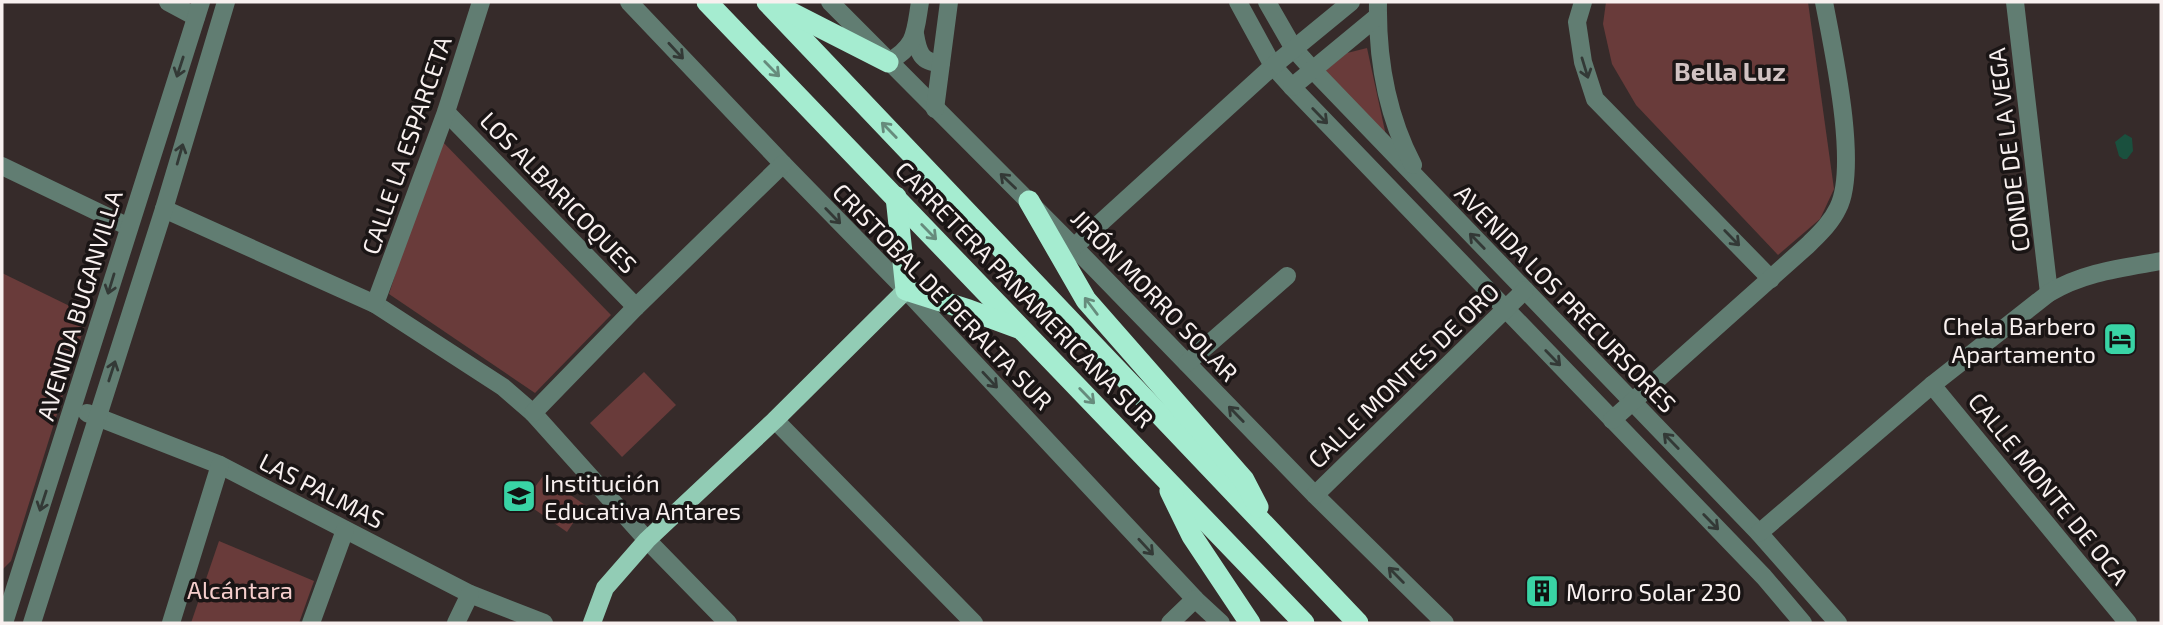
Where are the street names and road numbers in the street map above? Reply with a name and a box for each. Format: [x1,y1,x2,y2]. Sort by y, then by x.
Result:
street label: CALLE LA ESPARCETA [355,32,457,258]
street label: CONDE DE LA VEGA [1981,46,2035,254]
street label: LOS ALBARICOQUES [475,105,643,279]
street label: CARRETERA PANAMERICANA SUR [890,155,1160,433]
street label: CRISTOBAL DE PERALTA SUR [827,177,1059,415]
street label: AVENIDA LOS PRECURSORES [1449,178,1683,418]
street label: AVENIDA BUGANVILLA [30,186,128,424]
street label: JIRÓN MORRO SOLAR [1066,203,1244,387]
street label: CALLE MONTES DE ORO [1302,276,1504,474]
street label: CALLE MONTE DE OCA [1963,386,2135,590]
street label: LAS PALMAS [255,446,389,534]

